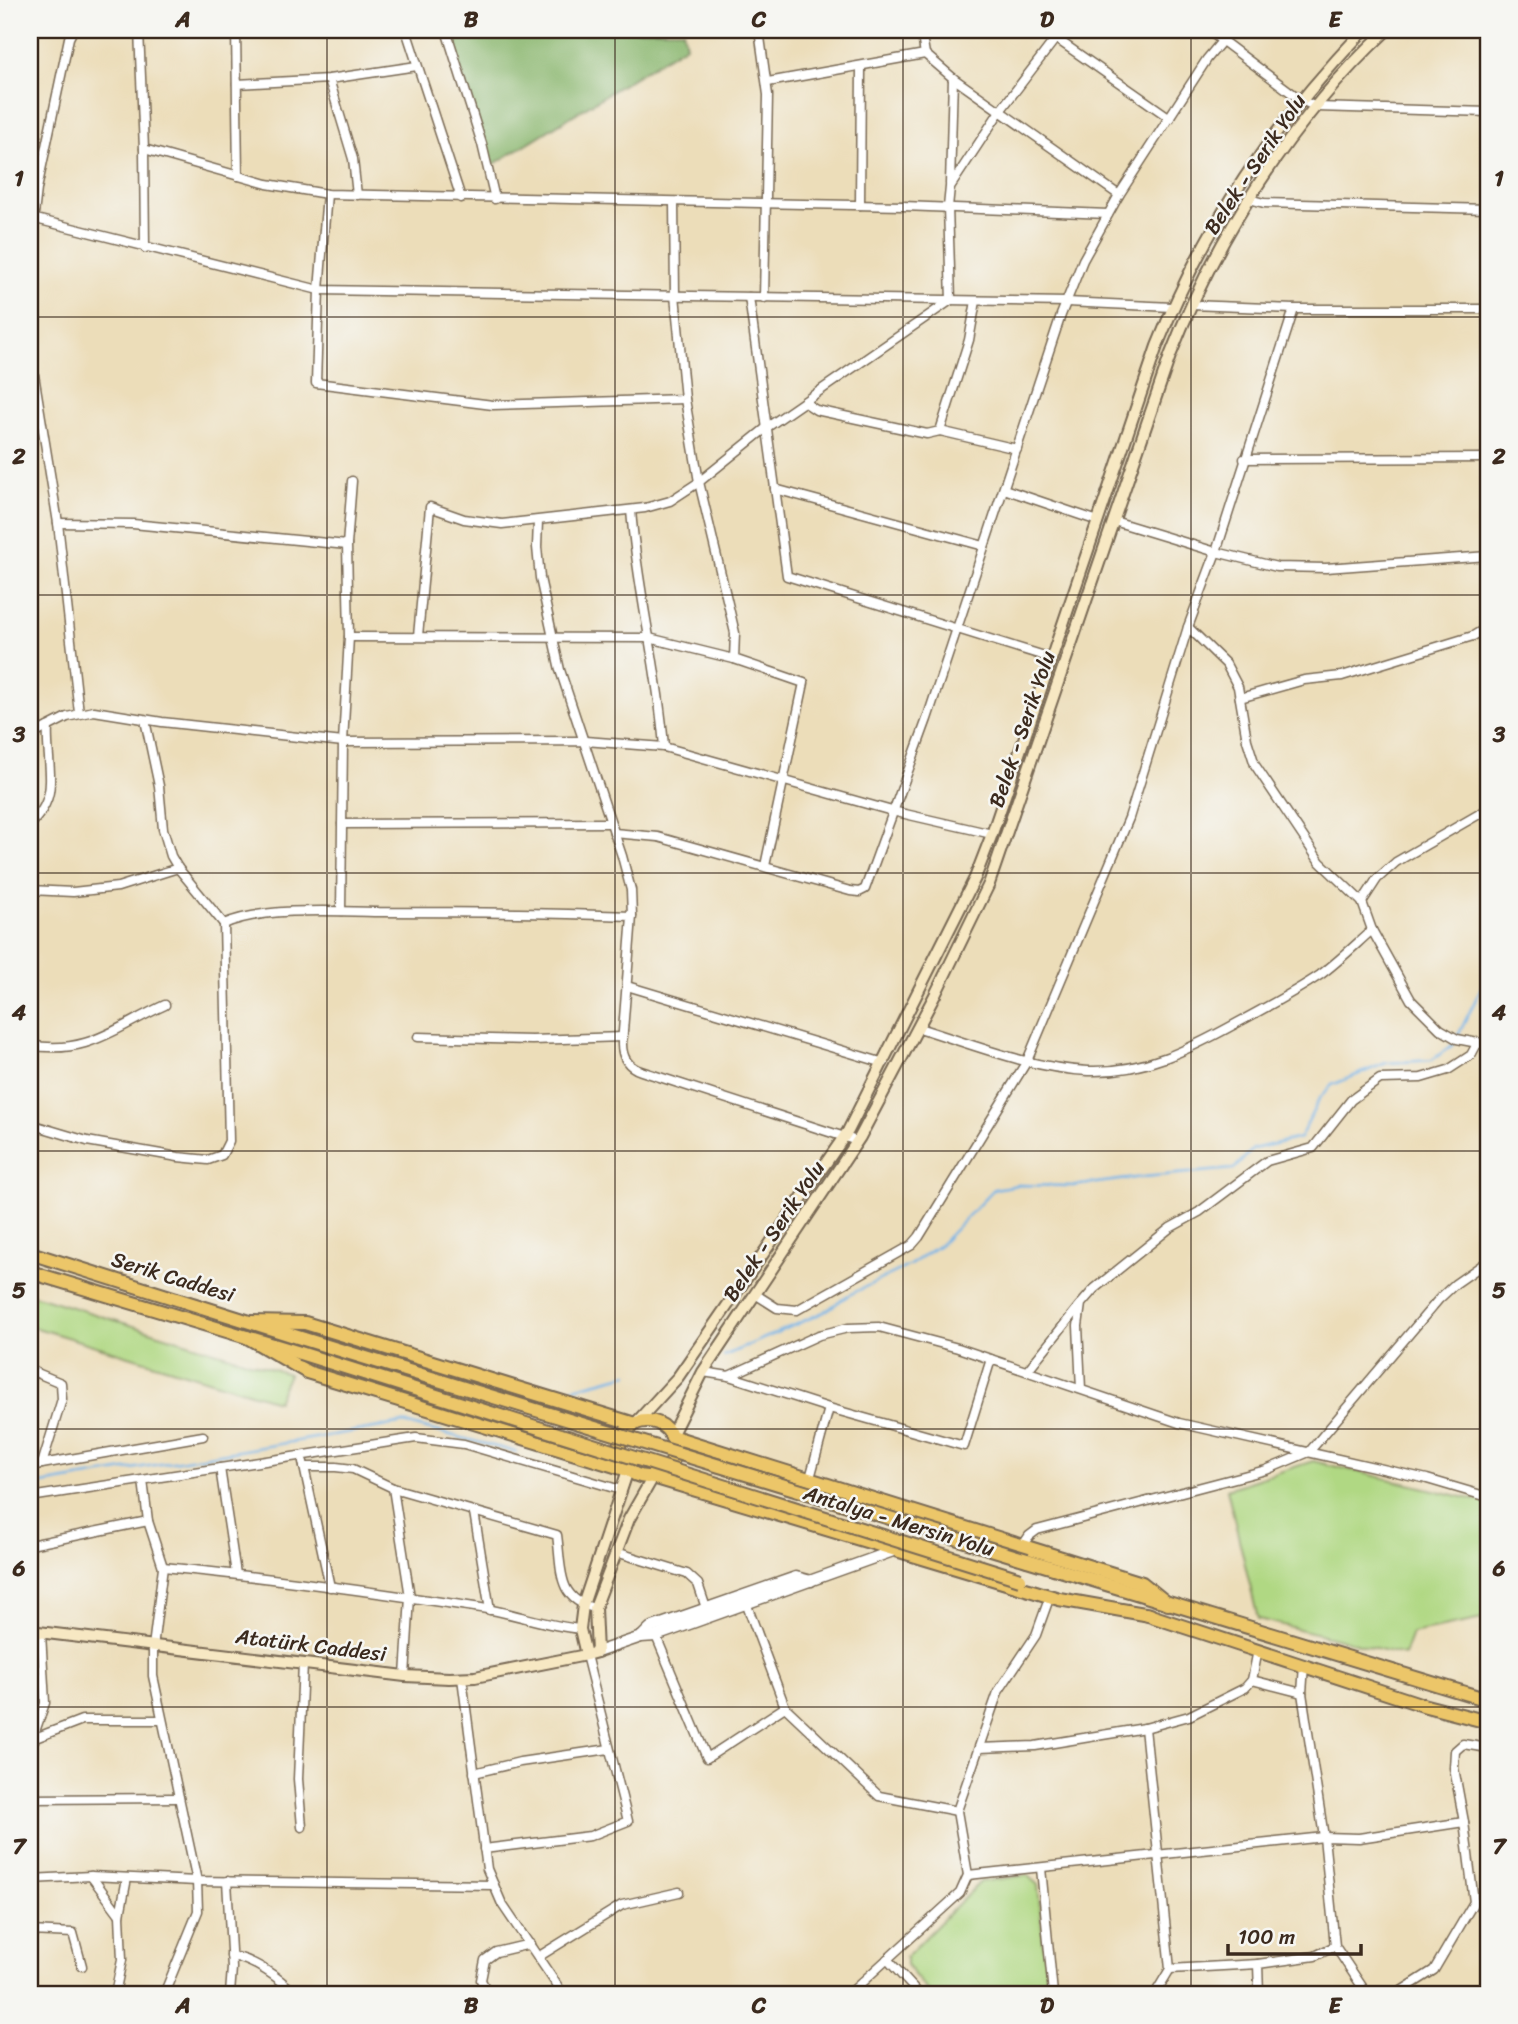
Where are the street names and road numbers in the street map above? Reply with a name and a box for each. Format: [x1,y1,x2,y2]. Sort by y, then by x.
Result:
street label: Belek - Serik Yolu [1193,85,1317,243]
street label: Belek - Serik Yolu [977,645,1067,813]
street label: Belek - Serik Yolu [712,1152,836,1310]
street label: Serik Caddesi [107,1240,240,1314]
street label: Antalya - Mersin Yolu [798,1474,999,1568]
street label: Atatürk Caddesi [233,1617,390,1673]

